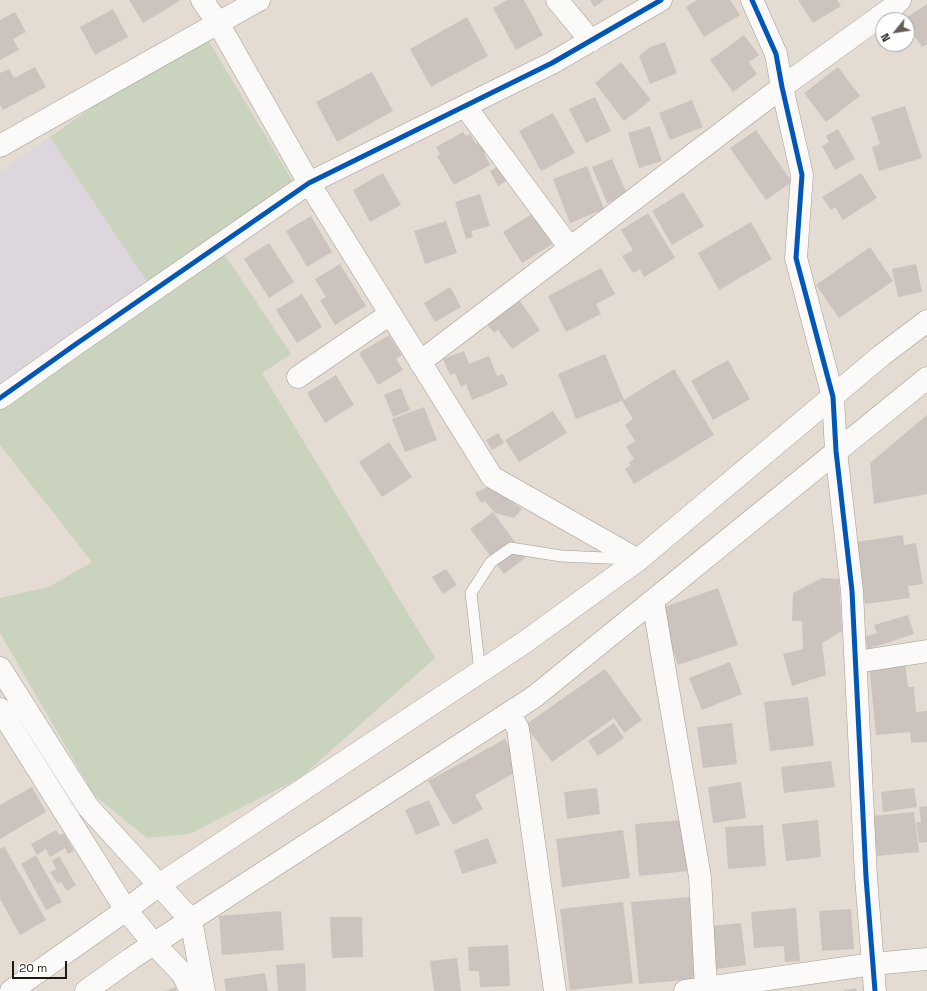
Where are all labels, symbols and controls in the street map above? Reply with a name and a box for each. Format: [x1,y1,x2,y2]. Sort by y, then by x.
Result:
north arrow [875,12,915,52]
text: N [878,31,893,44]
scale bar [14,953,69,979]
text: 20 m [19,960,47,976]

